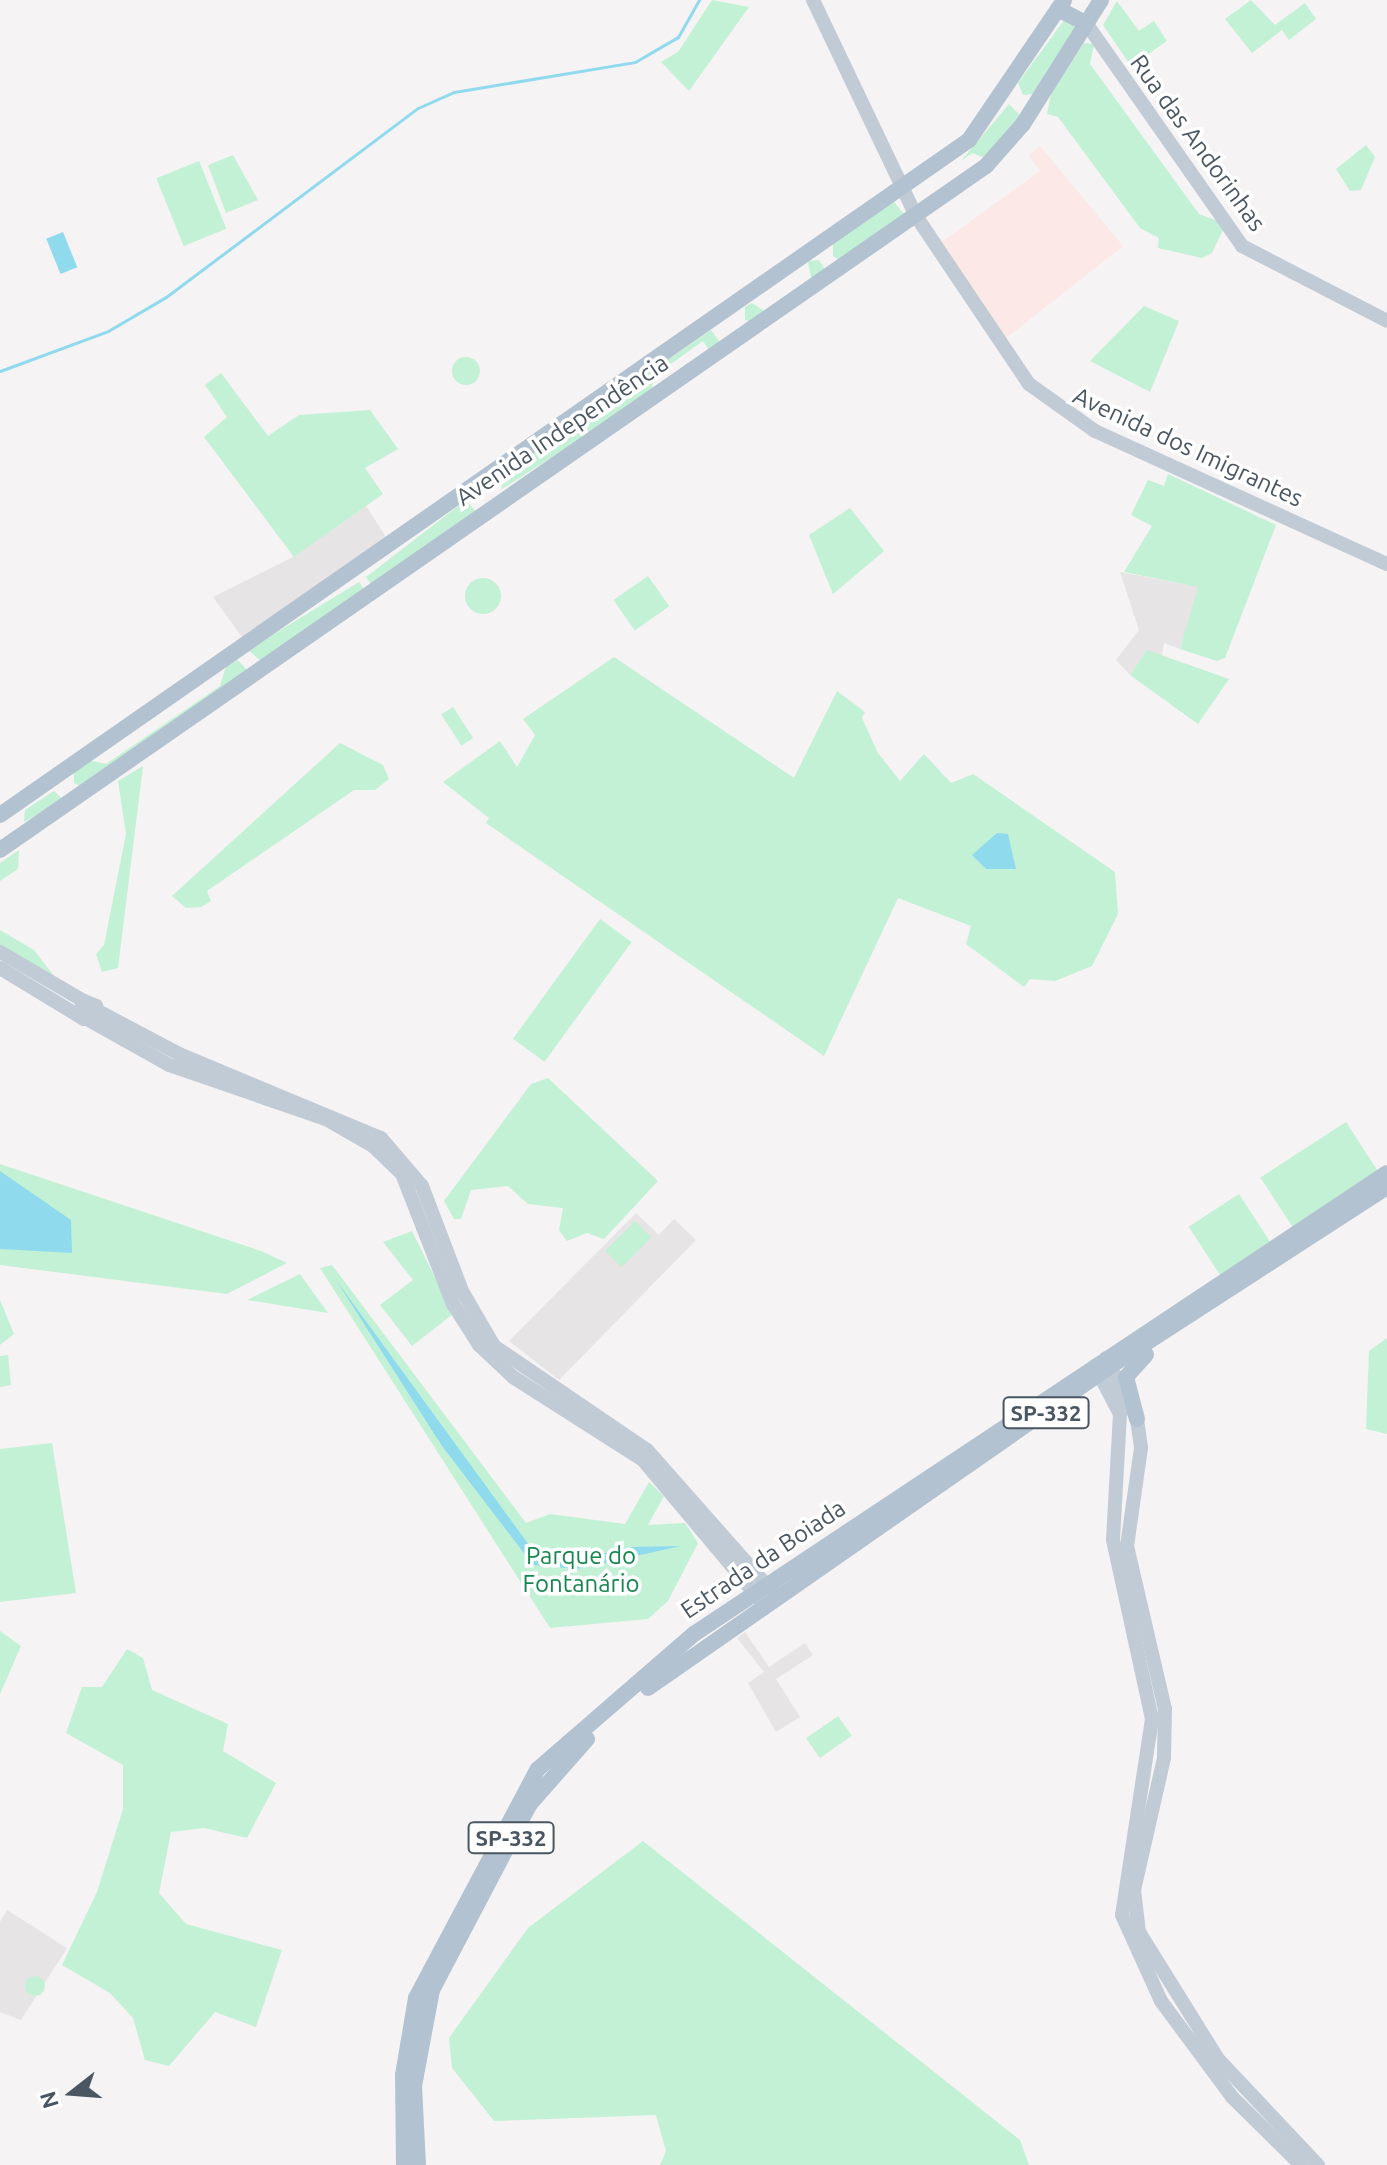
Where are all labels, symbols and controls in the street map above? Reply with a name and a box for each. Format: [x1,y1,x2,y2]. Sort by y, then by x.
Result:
street label: Rua das Andorinhas [1124,49,1272,237]
street label: Avenida Independência [450,348,674,512]
street label: Avenida dos Imigrantes [1069,381,1307,513]
road number: SP-332 [1002,1395,1090,1431]
street label: Estrada da Boiada [675,1493,851,1625]
park label: Parque do Fontanário [522,1542,640,1598]
road number: SP-332 [467,1820,555,1856]
north arrow [32,2053,112,2133]
text: N [34,2089,63,2112]

